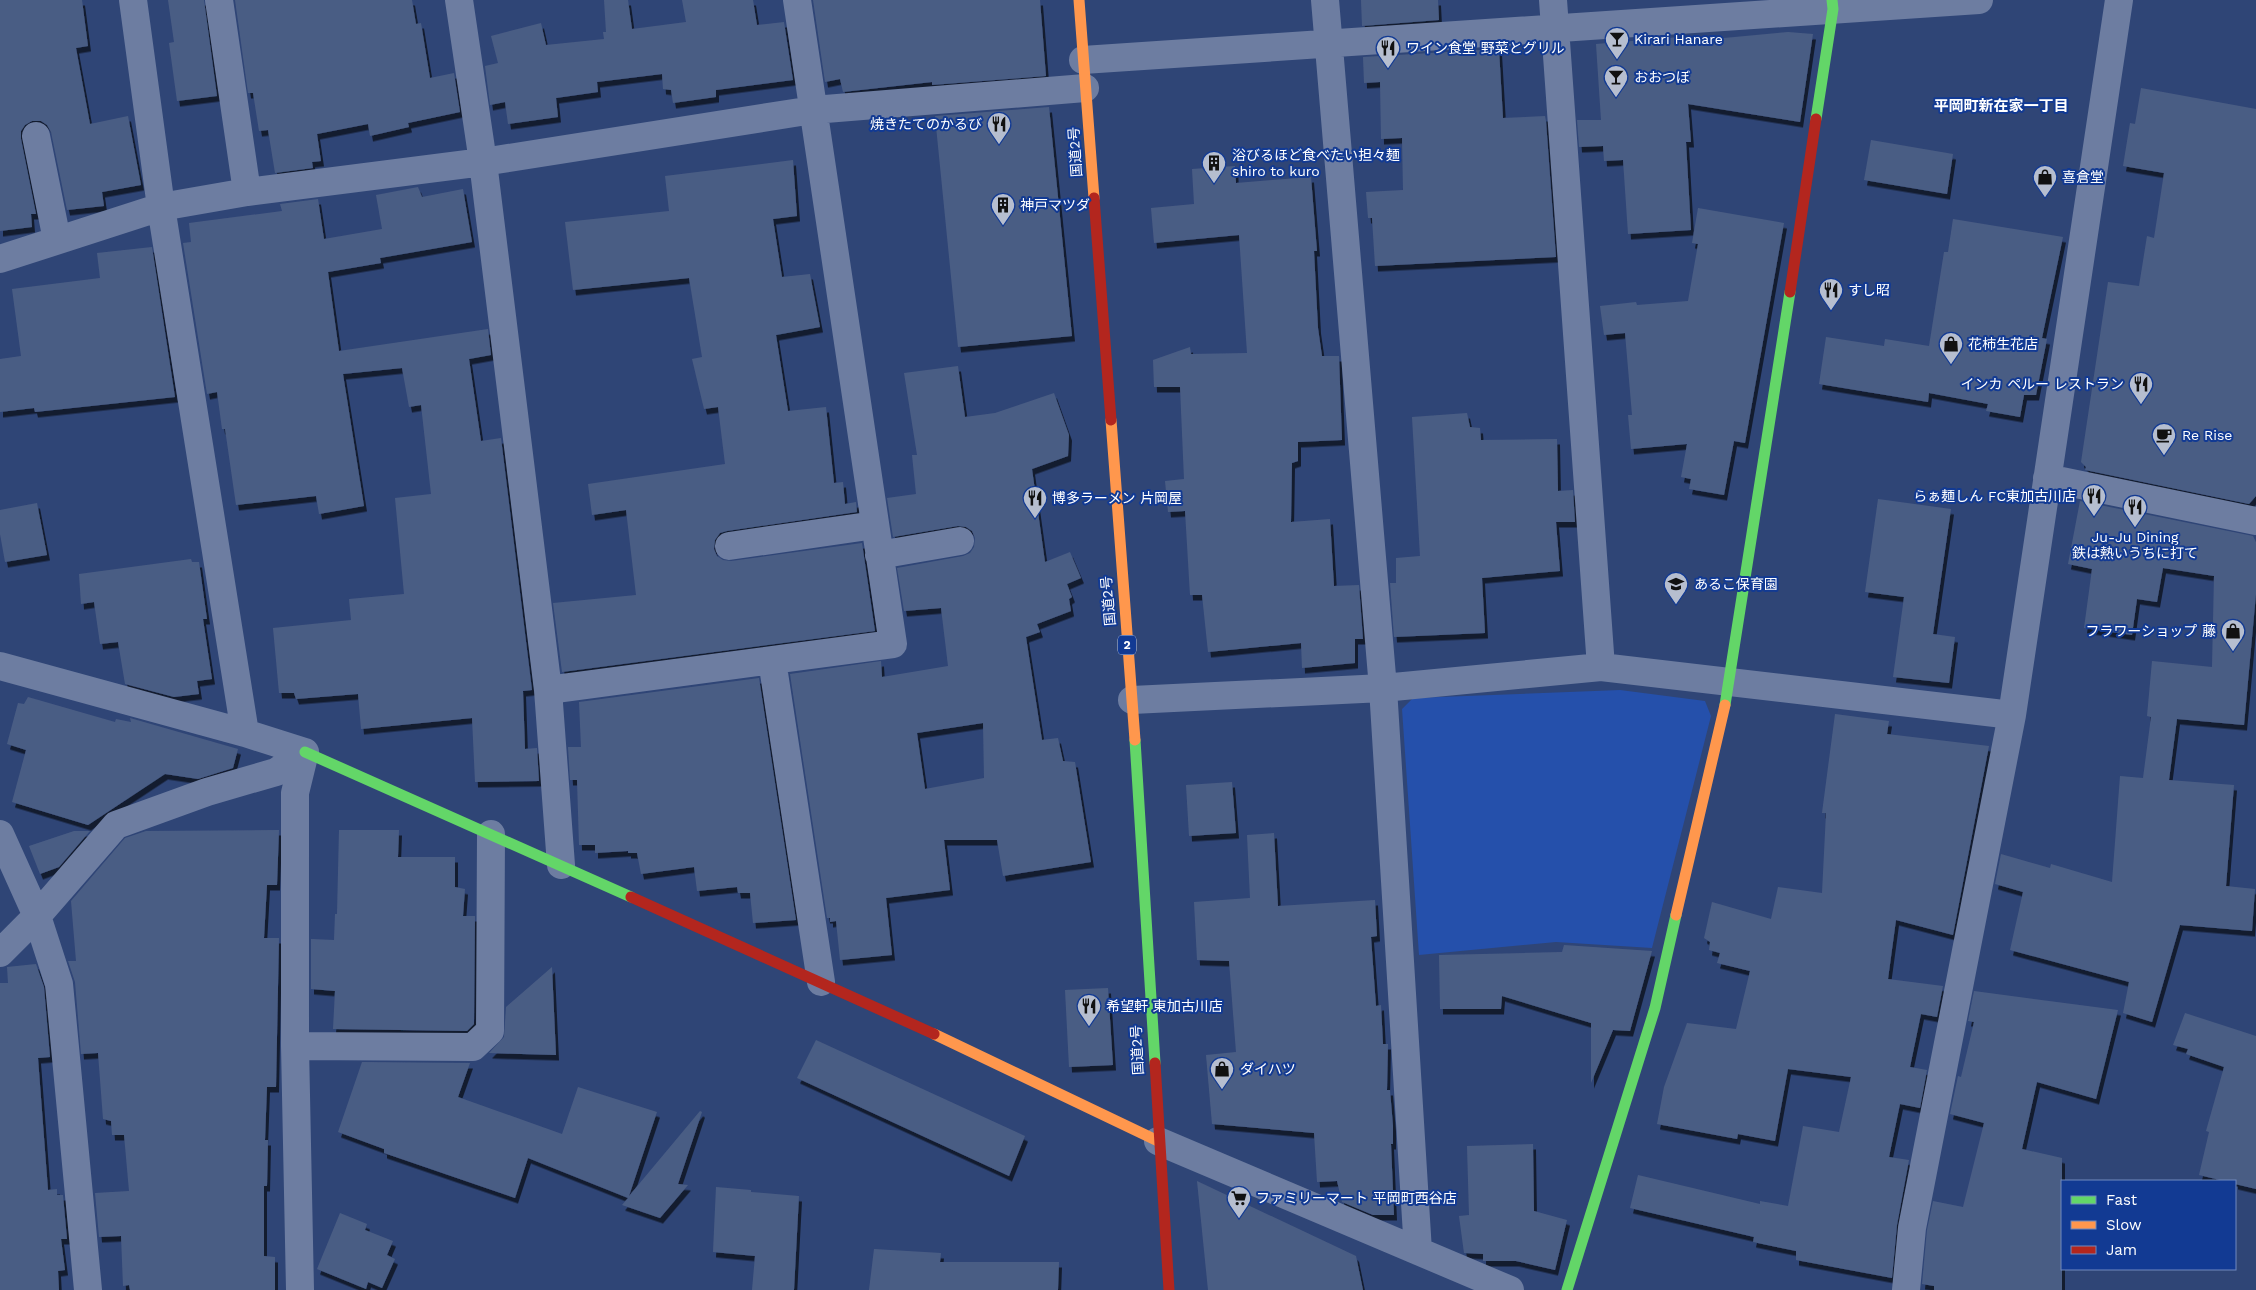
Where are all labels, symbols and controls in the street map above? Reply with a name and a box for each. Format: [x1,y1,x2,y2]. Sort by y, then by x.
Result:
bar icon: Kirari Hanare [1604,26,1630,60]
place label: Kirari Hanare [1634,31,1723,47]
restaurant icon: ワイン食堂 野菜とグリル [1375,35,1401,69]
place label: ワイン食堂 野菜とグリル [1406,40,1565,56]
bar icon: おおつぼ [1603,64,1629,98]
place label: おおつぼ [1634,69,1690,85]
district label: 平岡町新在家一丁目 [1933,97,2069,115]
restaurant icon: 焼きたてのかるび [986,111,1012,145]
place label: 焼きたてのかるび [870,116,982,132]
street label: 国道2号 [1065,126,1085,178]
place label: 浴びるほど食べたい担々麺 shiro to kuro [1232,147,1400,179]
building icon: 浴びるほど食べたい担々麺 shiro to kuro [1201,150,1227,184]
shop icon: 喜倉堂 [2032,164,2058,198]
place label: 喜倉堂 [2062,169,2104,185]
building icon: 神戸マツダ [990,192,1016,226]
place label: 神戸マツダ [1020,197,1090,213]
restaurant icon: すし昭 [1818,277,1844,311]
place label: すし昭 [1848,282,1890,298]
shop icon: 花柿生花店 [1938,331,1964,365]
place label: 花柿生花店 [1968,336,2038,352]
restaurant icon: インカ ペルー レストラン [2128,371,2154,405]
place label: インカ ペルー レストラン [1960,376,2124,392]
cafe icon: Re Rise [2151,422,2177,456]
place label: Re Rise [2182,427,2232,443]
restaurant icon: らぁ麺しん FC東加古川店 [2081,483,2107,517]
restaurant icon: 博多ラーメン 片岡屋 [1022,485,1048,519]
place label: らぁ麺しん FC東加古川店 [1913,488,2076,504]
place label: 博多ラーメン 片岡屋 [1052,490,1182,506]
restaurant icon: Ju-Ju Dining 鉄は熱いうちに打て [2122,494,2148,528]
place label: Ju-Ju Dining 鉄は熱いうちに打て [2072,529,2198,561]
school or university icon: あるこ保育園 [1663,571,1689,605]
street label: 国道2号 [1098,575,1118,627]
place label: あるこ保育園 [1694,576,1778,592]
shop icon: フラワーショップ 藤 [2220,618,2246,652]
place label: フラワーショップ 藤 [2086,623,2216,639]
road number: 2 [1118,636,1136,654]
restaurant icon: 希望軒 東加古川店 [1076,993,1102,1027]
place label: 希望軒 東加古川店 [1106,998,1223,1014]
street label: 国道2号 [1128,1025,1146,1075]
shop icon: ダイハツ [1209,1056,1235,1090]
place label: ダイハツ [1240,1061,1296,1077]
legend [2061,1180,2236,1270]
supermarket icon: ファミリーマート 平岡町西谷店 [1226,1185,1252,1219]
place label: ファミリーマート 平岡町西谷店 [1256,1190,1457,1206]
text: Fast [2106,1191,2138,1209]
text: Slow [2106,1216,2142,1234]
text: Jam [2106,1241,2137,1259]

